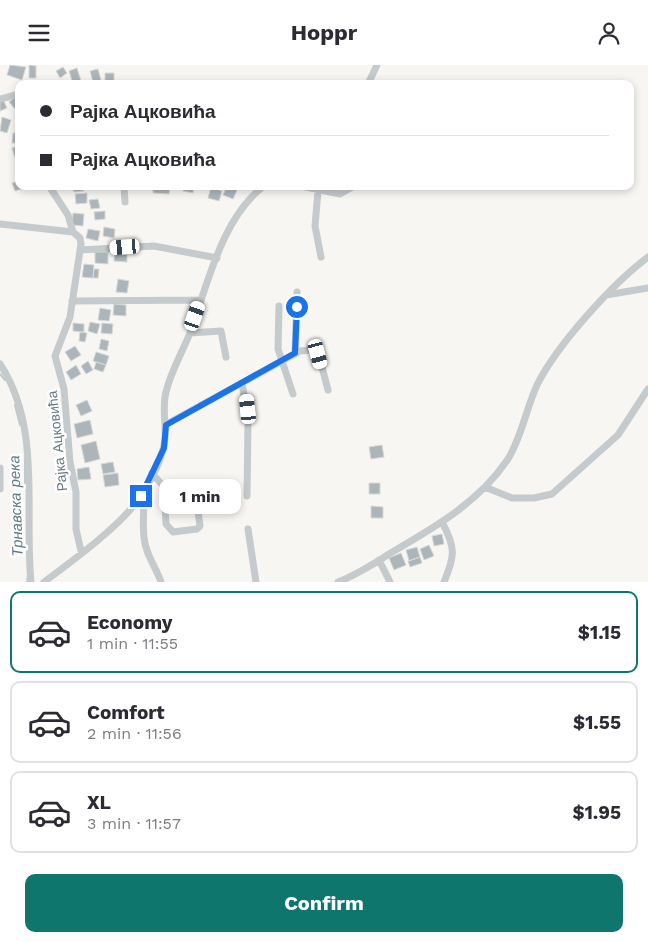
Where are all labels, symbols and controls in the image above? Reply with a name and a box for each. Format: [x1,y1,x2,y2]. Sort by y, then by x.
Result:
icon: menu [25,19,53,47]
icon: person [595,19,623,47]
text: Hoppr [291,20,357,45]
text: Рајка Ацковића [70,100,216,123]
text: Рајка Ацковића [70,148,216,171]
car [109,238,140,256]
route start [286,296,308,318]
car [183,299,206,333]
car [306,338,329,370]
street label: Рајка Ацковића [44,390,70,492]
car [238,393,257,425]
water label: Трнавска река [5,455,27,557]
callout: 1 min [158,479,241,513]
route end [130,485,152,507]
text: 1 min [179,487,221,506]
icon: car [27,610,72,655]
text: Economy [87,611,172,634]
text: $1.15 [578,621,621,644]
text: 1 min · 11:55 [87,634,178,653]
icon: car [27,700,72,745]
text: Comfort [87,701,165,724]
text: $1.55 [573,711,621,734]
text: 2 min · 11:56 [87,724,182,743]
icon: car [27,790,72,835]
text: XL [87,791,111,814]
text: $1.95 [572,801,621,824]
text: 3 min · 11:57 [87,814,181,833]
button: Confirm [25,874,623,932]

